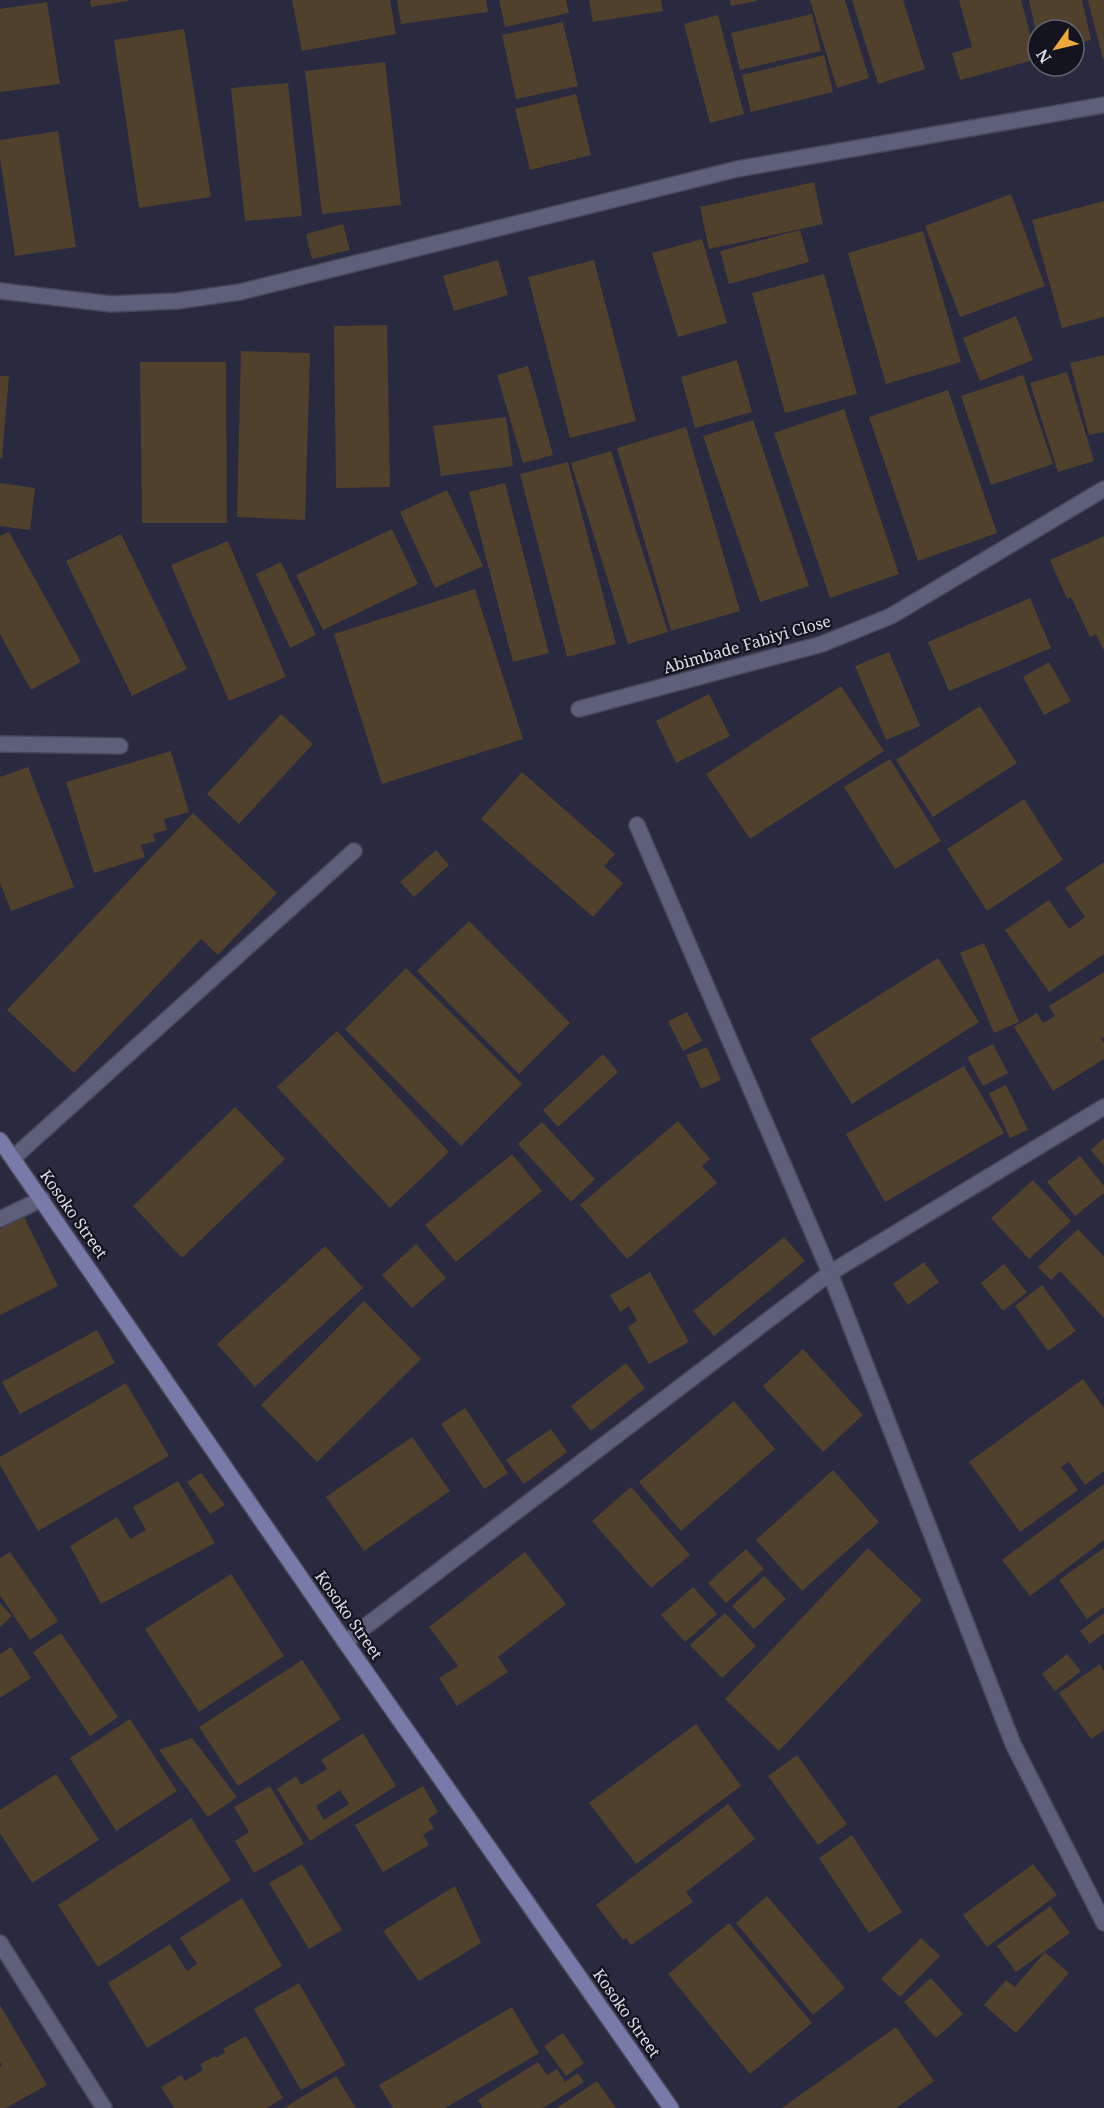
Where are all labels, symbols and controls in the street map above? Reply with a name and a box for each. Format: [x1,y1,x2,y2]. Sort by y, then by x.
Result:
north arrow [1026,18,1086,78]
text: N [1031,45,1056,68]
street label: Abimbade Fabiyi Close [661,610,833,678]
street label: Kosoko Street [35,1165,113,1263]
street label: Kosoko Street [310,1566,388,1664]
street label: Kosoko Street [588,1964,666,2062]

